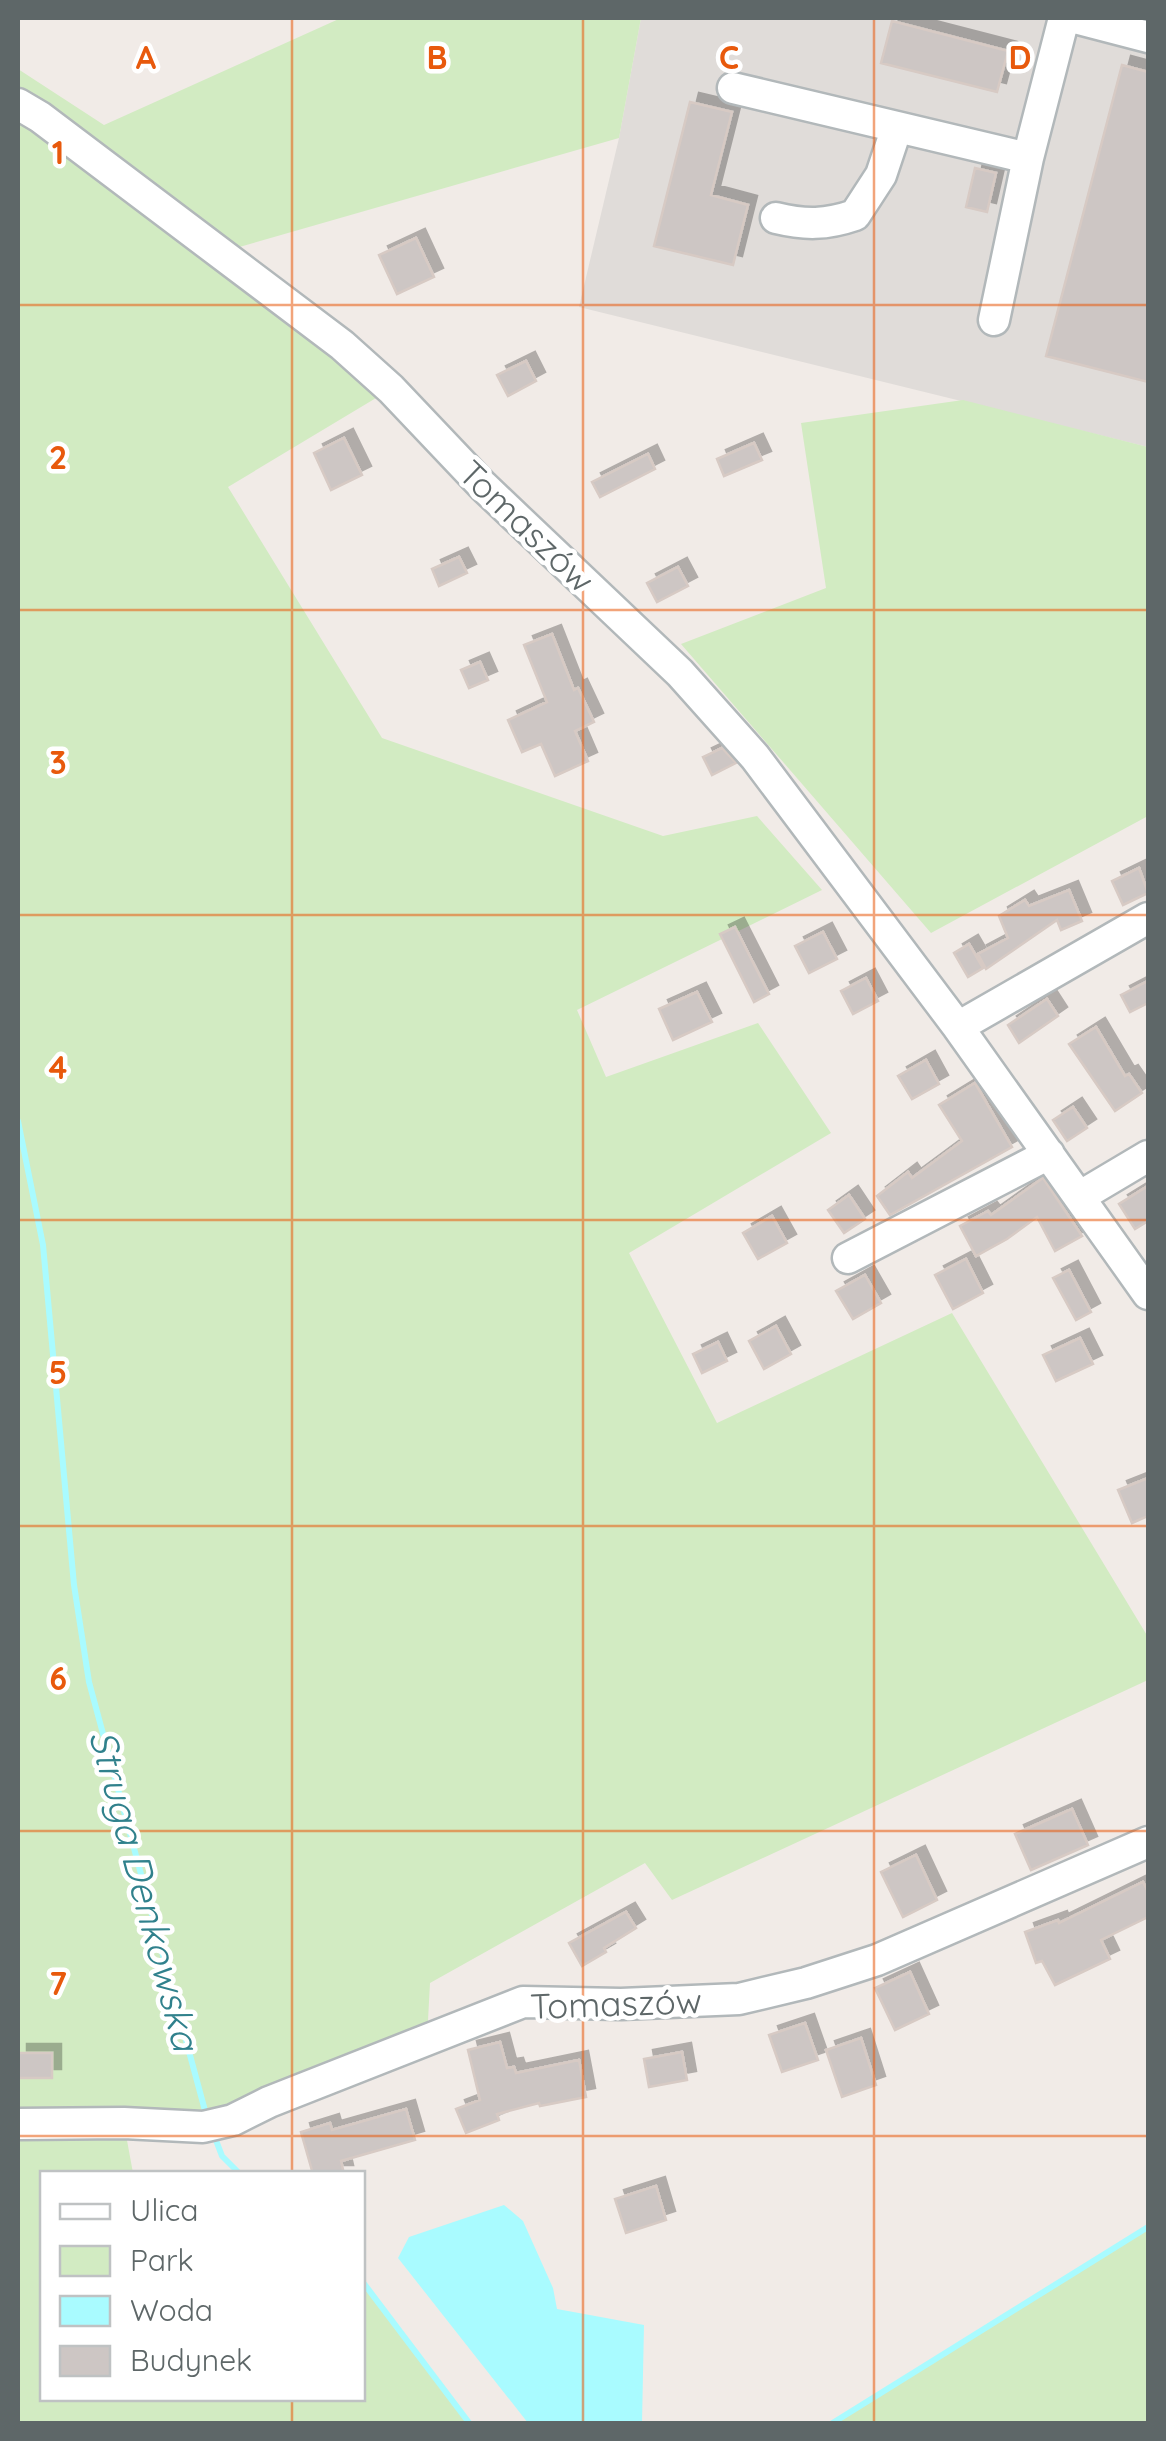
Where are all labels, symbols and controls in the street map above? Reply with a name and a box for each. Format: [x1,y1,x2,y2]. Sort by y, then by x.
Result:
text: A [136,37,157,77]
text: B [427,37,447,77]
text: C [719,37,739,77]
text: D [1009,37,1031,77]
text: 1 [52,132,64,172]
text: 2 [49,437,67,477]
street label: Tomaszów [450,450,604,602]
text: 3 [49,742,67,782]
text: 4 [49,1047,68,1087]
text: 5 [49,1352,67,1392]
text: 6 [49,1658,67,1698]
water label: Struga Denkowska [79,1724,211,2057]
text: 7 [49,1963,67,2003]
street label: Tomaszów [529,1978,703,2028]
legend [40,2171,365,2401]
text: Ulica [130,2191,198,2229]
text: Park [130,2241,194,2279]
text: Woda [130,2291,213,2329]
text: Budynek [130,2341,252,2379]

